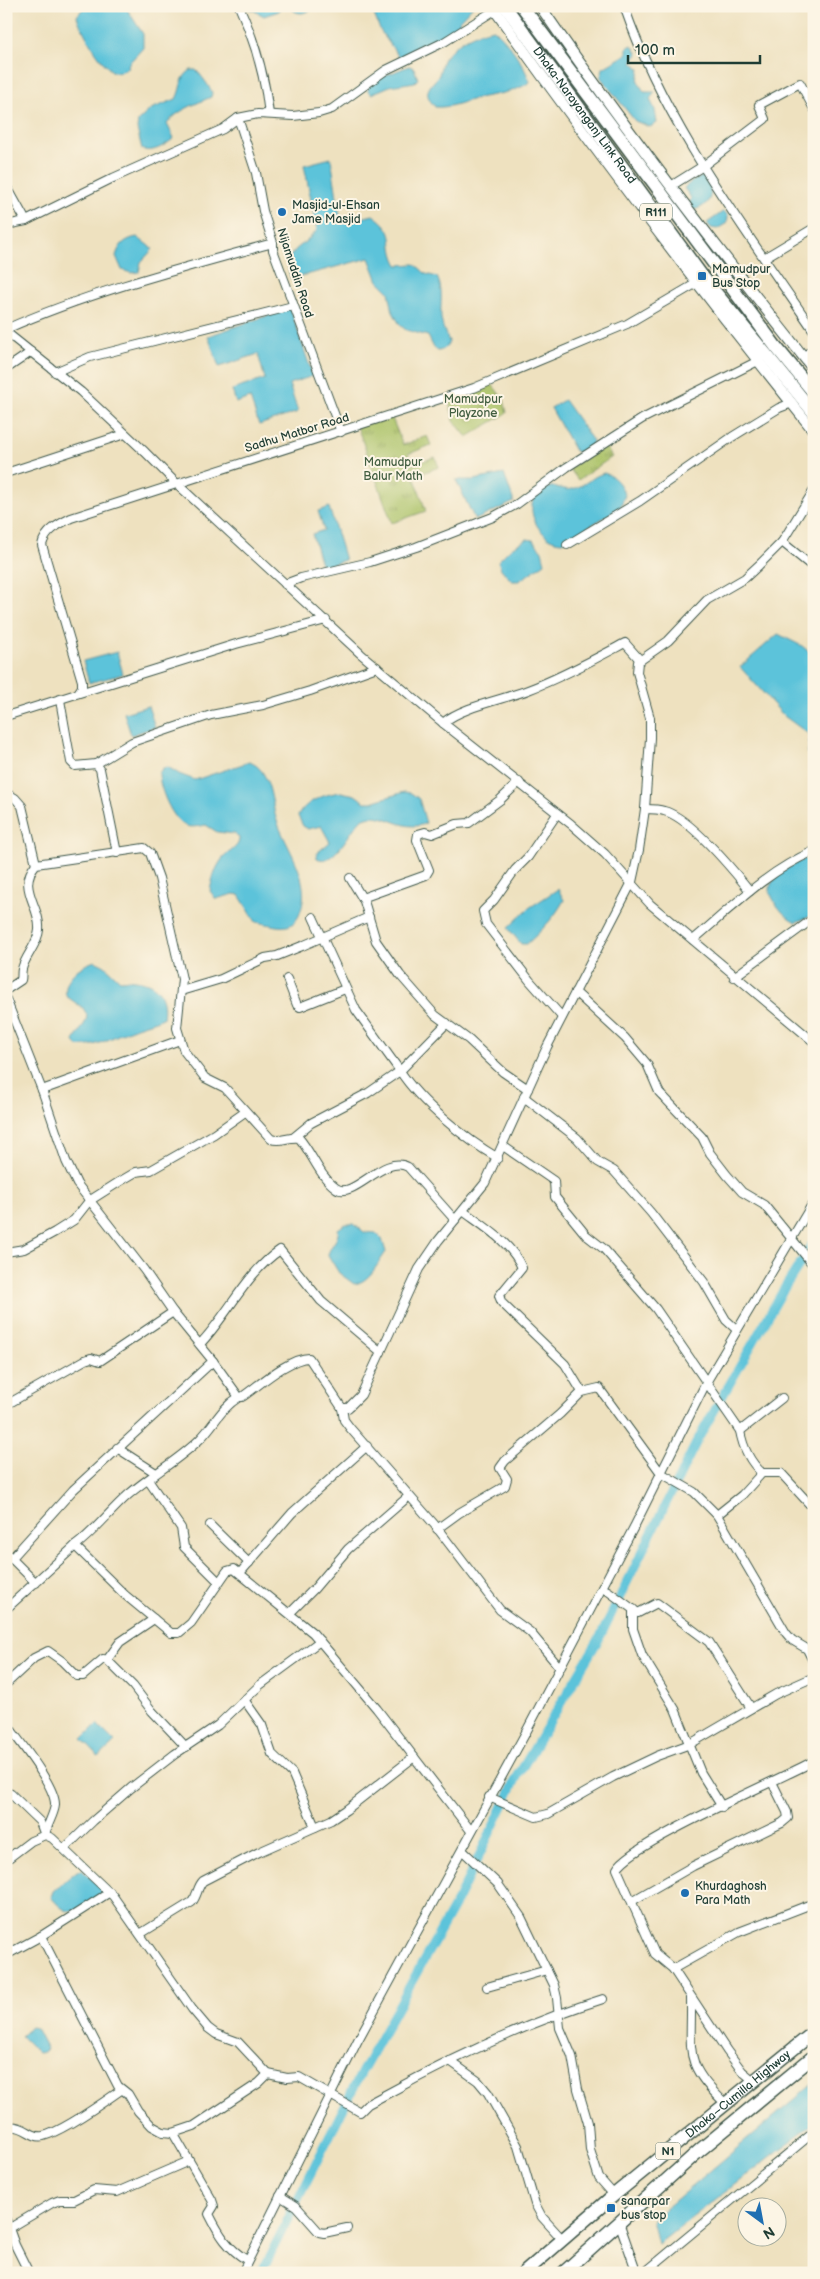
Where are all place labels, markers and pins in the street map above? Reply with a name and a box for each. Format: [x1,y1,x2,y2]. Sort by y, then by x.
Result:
place label: Masjid-ul-Ehsan Jame Masjid [292,198,380,227]
marker: Masjid-ul-Ehsan Jame Masjid [276,206,288,218]
place label: Mamudpur Bus Stop [712,262,771,291]
marker: Mamudpur Bus Stop [696,270,708,282]
place label: Khurdaghosh Para Math [695,1879,767,1908]
marker: Khurdaghosh Para Math [679,1887,691,1899]
place label: sanarpar bus stop [621,2194,670,2223]
marker: sanarpar bus stop [605,2202,617,2214]

